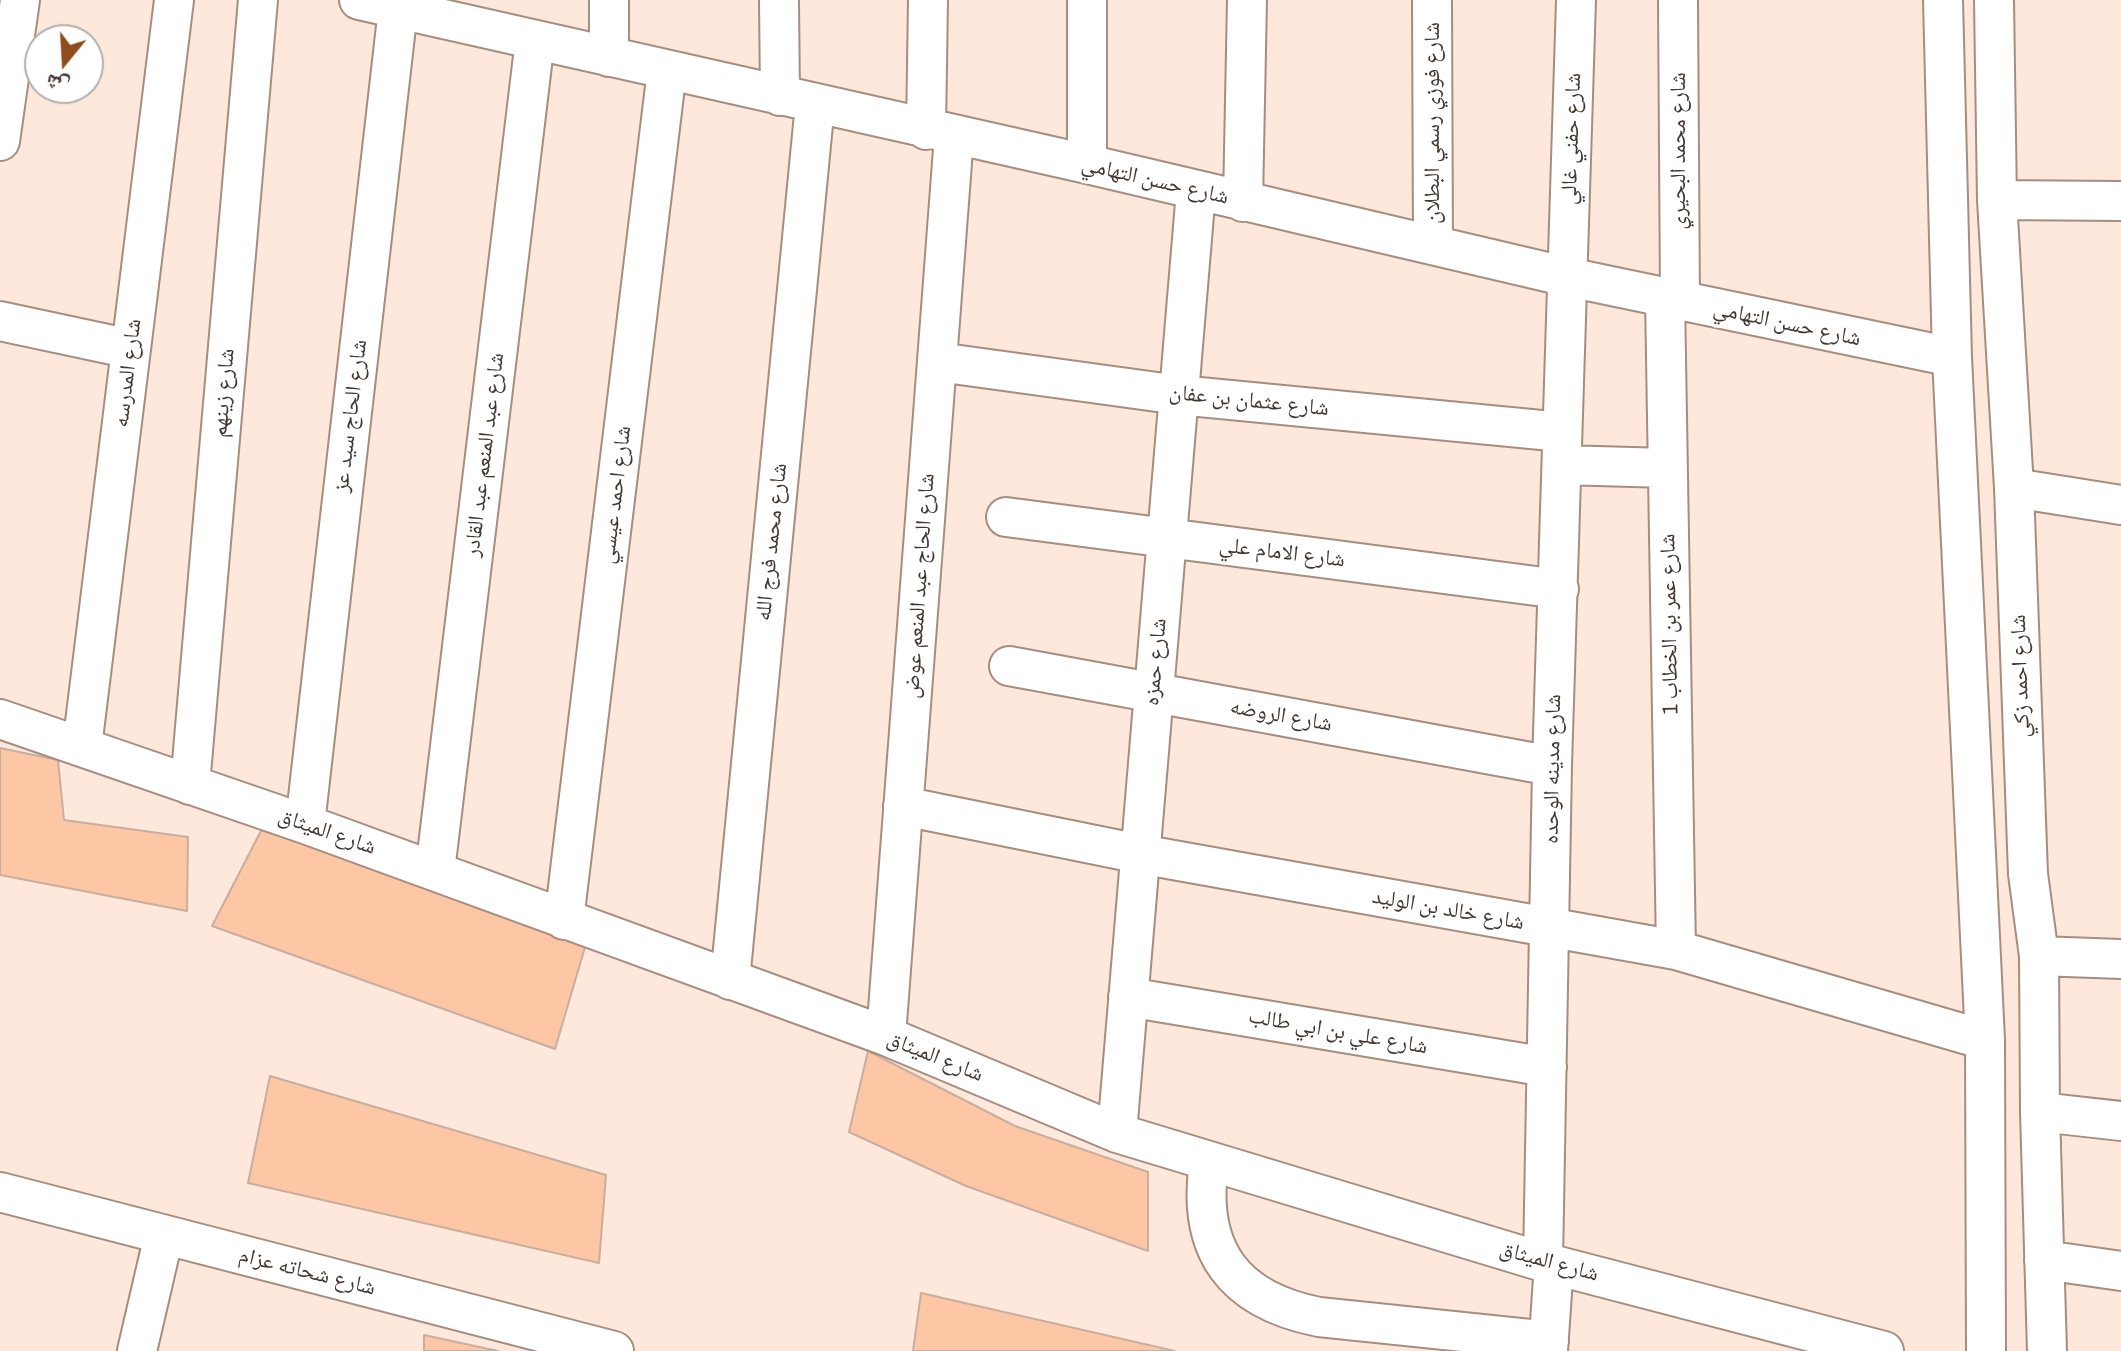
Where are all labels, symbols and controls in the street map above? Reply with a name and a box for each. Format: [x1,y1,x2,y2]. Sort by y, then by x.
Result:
street label: شارع فوزي رسمي البطلان [1420,22,1446,224]
north arrow [24,24,104,104]
text: ش [41,67,73,103]
street label: شارع حفني غالي [1556,72,1588,206]
street label: شارع محمد البحيري [1666,72,1692,230]
street label: شارع حسن التهامي [1079,151,1231,211]
street label: شارع حسن التهامي [1711,295,1863,353]
street label: شارع المدرسه [108,317,148,429]
street label: شارع الحاج سيد عز [329,338,373,494]
street label: شارع زينهم [207,347,241,439]
street label: شارع عبد المنعم عبد القادر [459,351,511,559]
street label: شارع عثمان بن عفان [1168,379,1330,423]
street label: شارع احمد عيسي [594,424,638,566]
street label: شارع محمد فرج الله [751,462,793,622]
street label: شارع الحاج عبد المنعم عوض [899,473,941,699]
street label: شارع الامام علي [1218,532,1346,574]
street label: شارع عمر بن الخطاب 1 [1655,533,1685,715]
street label: شارع احمد زكي [2006,614,2036,738]
street label: شارع حمزه [1139,617,1173,707]
street label: شارع الروضه [1228,694,1334,738]
street label: شارع مدينه الوحده [1538,694,1568,844]
street label: شارع الميثاق [275,803,379,861]
street label: شارع خالد بن الوليد [1370,884,1526,936]
street label: شارع علي بن ابي طالب [1246,1003,1430,1061]
street label: شارع الميثاق [883,1026,987,1088]
street label: شارع الميثاق [1497,1236,1601,1288]
street label: شارع شحاته عزام [236,1242,378,1302]

